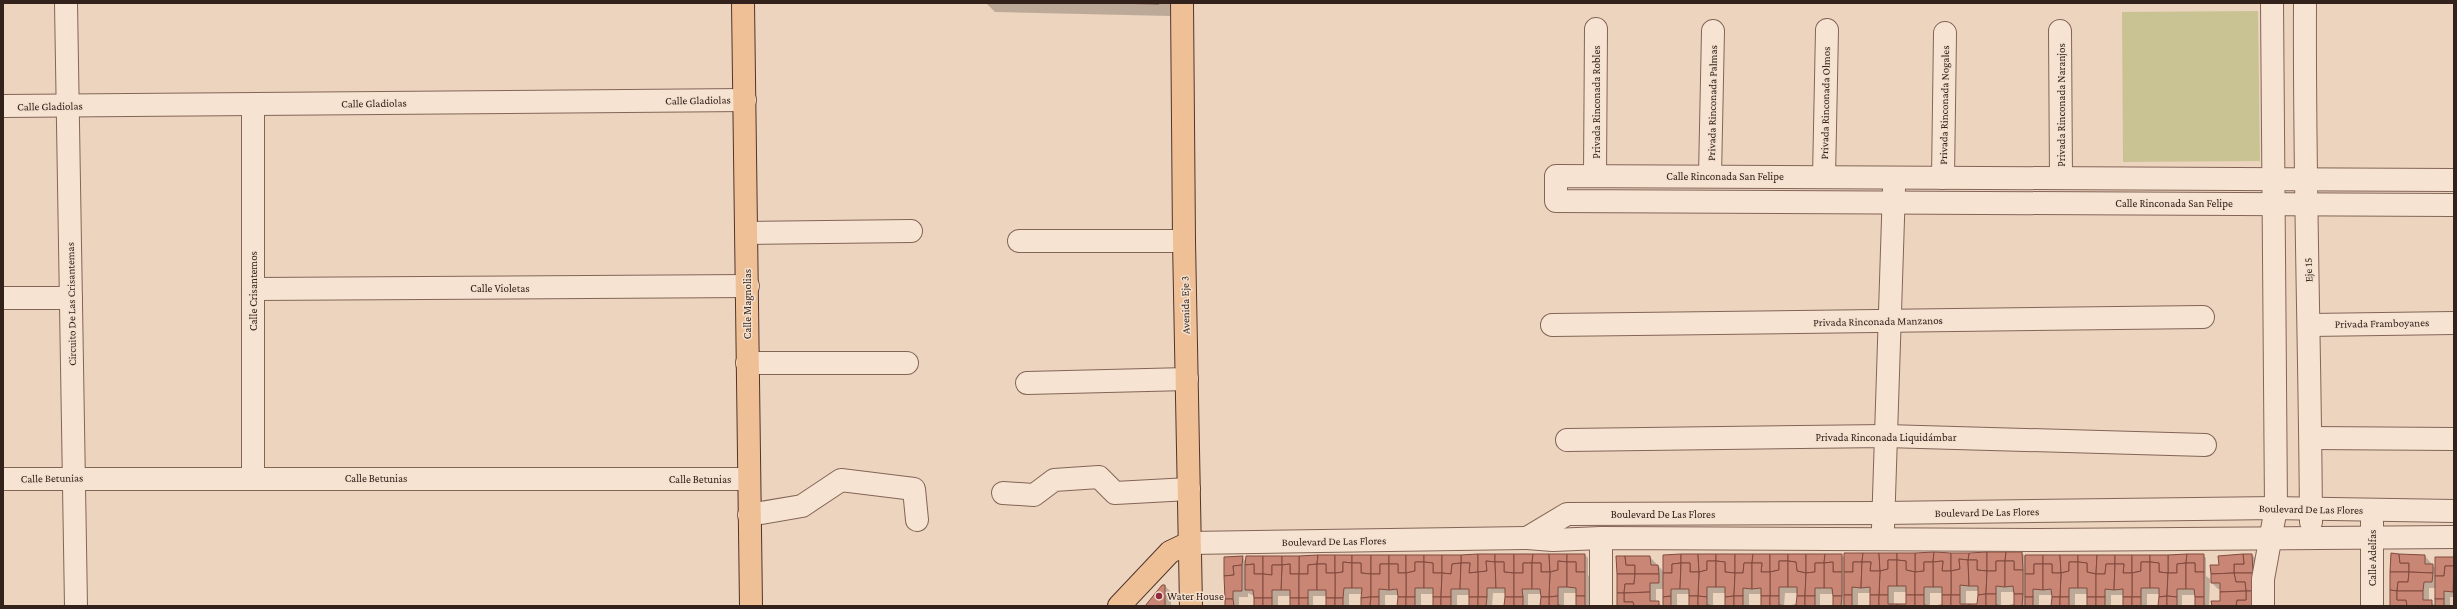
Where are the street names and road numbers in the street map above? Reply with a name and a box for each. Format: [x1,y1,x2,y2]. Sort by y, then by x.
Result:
street label: Privada Rinconada Naranjos [2055,43,2068,167]
street label: Privada Rinconada Robles [1590,45,1602,159]
street label: Privada Rinconada Palmas [1705,45,1719,161]
street label: Privada Rinconada Nogales [1937,45,1952,165]
street label: Privada Rinconada Olmos [1818,46,1832,160]
street label: Calle Gladiolas [665,93,731,107]
street label: Calle Gladiolas [341,96,407,110]
street label: Calle Gladiolas [17,99,83,113]
street label: Calle Rinconada San Felipe [1666,170,1784,183]
street label: Calle Rinconada San Felipe [2115,197,2233,210]
street label: Circuito De Las Crisantemas [64,242,78,366]
street label: Calle Crisantemos [247,251,259,331]
street label: Eje 15 [2302,258,2315,282]
street label: Calle Magnolias [741,269,754,339]
street label: Avenida Eje 3 [1178,276,1193,334]
street label: Calle Violetas [470,282,530,294]
street label: Privada Rinconada Manzanos [1813,314,1943,328]
street label: Privada Framboyanes [2335,316,2429,331]
street label: Privada Rinconada Liquidámbar [1815,431,1957,444]
street label: Calle Betunias [21,471,83,485]
street label: Calle Betunias [345,472,407,484]
street label: Calle Betunias [669,473,731,485]
street label: Boulevard De Las Flores [2259,502,2363,516]
street label: Boulevard De Las Flores [1935,505,2039,519]
street label: Boulevard De Las Flores [1611,508,1715,520]
street label: Calle Adelfas [2366,530,2378,586]
street label: Boulevard De Las Flores [1282,534,1386,548]

